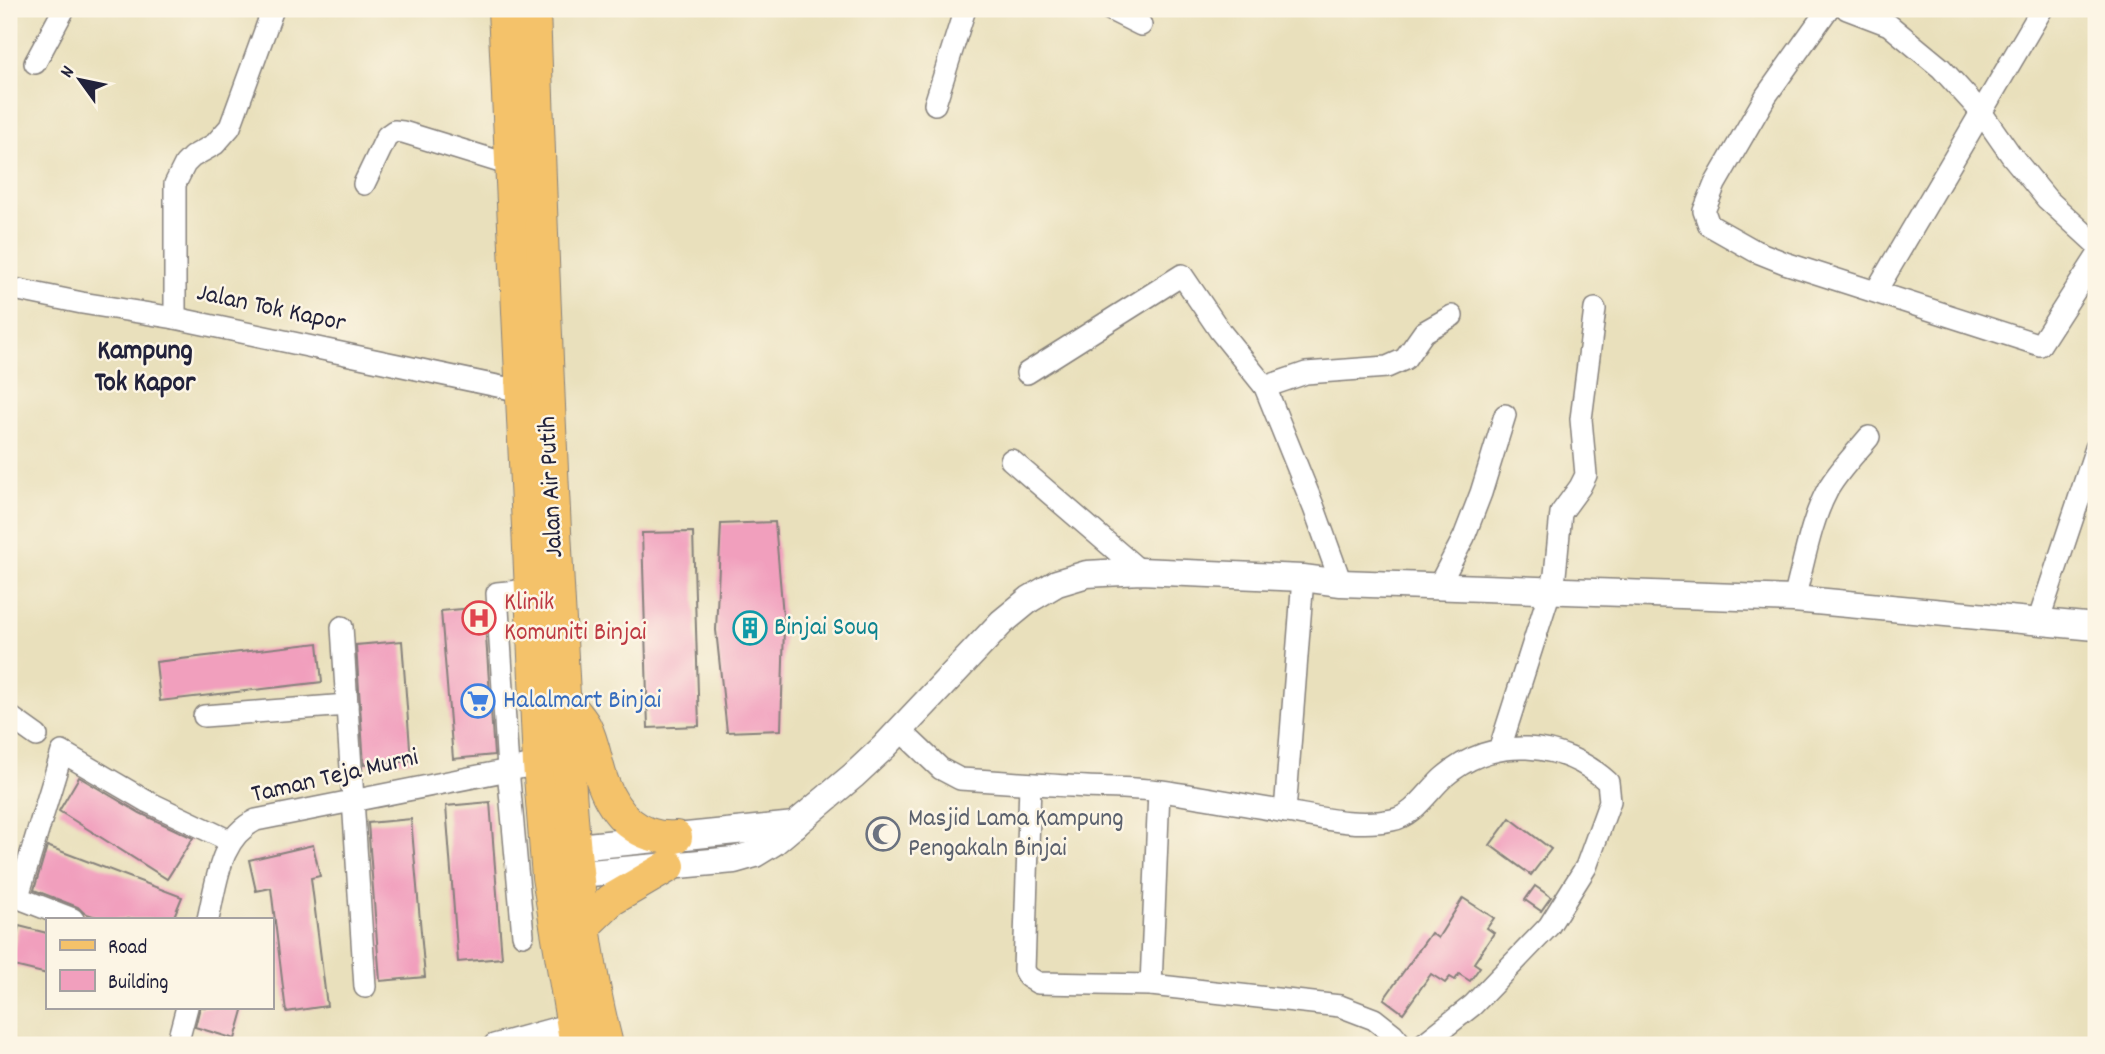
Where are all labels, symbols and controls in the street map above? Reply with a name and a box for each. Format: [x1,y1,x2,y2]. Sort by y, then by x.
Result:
north arrow [46,46,116,116]
text: N [55,61,83,84]
street label: Jalan Tok Kapor [193,275,349,343]
district label: Kampung Tok Kapor [95,333,196,405]
street label: Jalan Air Putih [530,415,574,559]
place label: Klinik Komuniti Binjai [504,585,647,652]
hospital icon: Klinik Komuniti Binjai [460,599,498,637]
building icon: Binjai Souq [731,609,769,647]
place label: Binjai Souq [774,610,879,647]
supermarket icon: Halalmart Binjai [459,682,497,720]
place label: Halalmart Binjai [503,683,661,720]
street label: Taman Teja Murni [248,740,422,814]
place label: Masjid Lama Kampung Pengakaln Binjai [908,801,1124,868]
mosque icon: Masjid Lama Kampung Pengakaln Binjai [864,815,902,853]
legend [46,918,273,1009]
text: Road [108,934,147,964]
text: Building [108,969,168,999]

